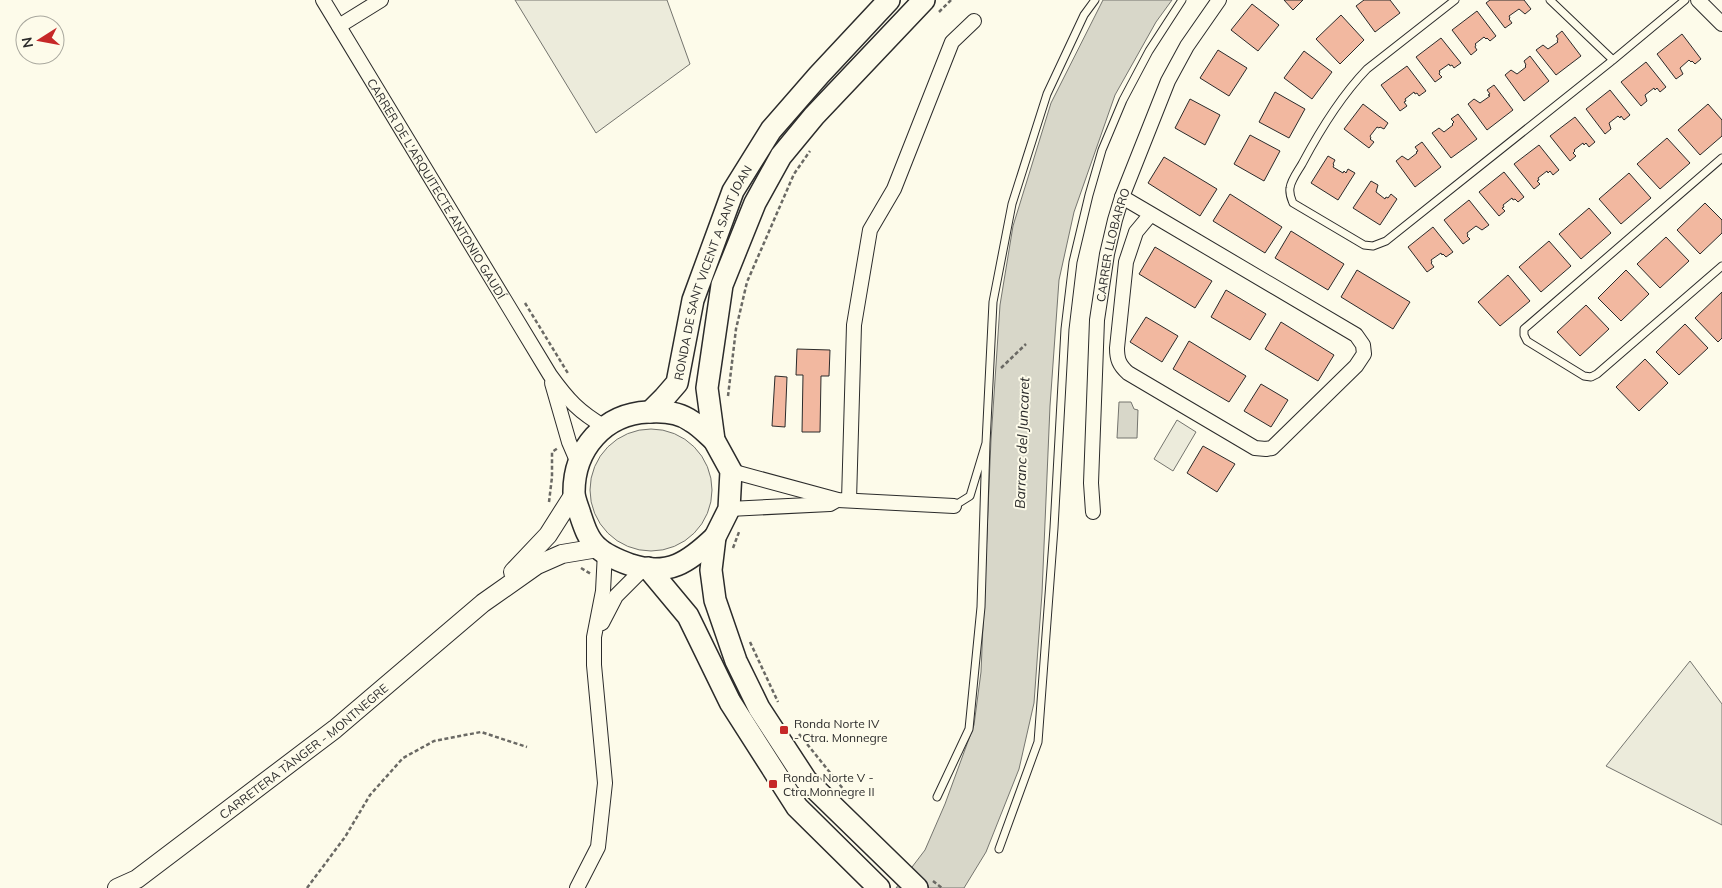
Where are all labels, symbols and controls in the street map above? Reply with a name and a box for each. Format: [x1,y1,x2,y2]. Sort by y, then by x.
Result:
north arrow [15,15,65,65]
text: N [17,36,37,49]
street label: CARRER DE L'ARQUITECTE ANTONIO GAUDÍ [364,75,510,302]
street label: RONDA DE SANT VICENT A SANT JOAN [670,162,755,381]
street label: CARRER LLOBARRO [1092,185,1132,303]
water label: Barranc del Juncaret [1011,376,1033,509]
street label: CARRETERA TÀNGER - MONTNEGRE [216,680,391,822]
place label: Ronda Norte IV - Ctra. Monnegre [794,716,888,745]
marker: Ronda Norte IV - Ctra. Monnegre [778,724,790,736]
place label: Ronda Norte V - Ctra.Monnegre II [783,770,875,799]
marker: Ronda Norte V - Ctra.Monnegre II [767,778,779,790]

